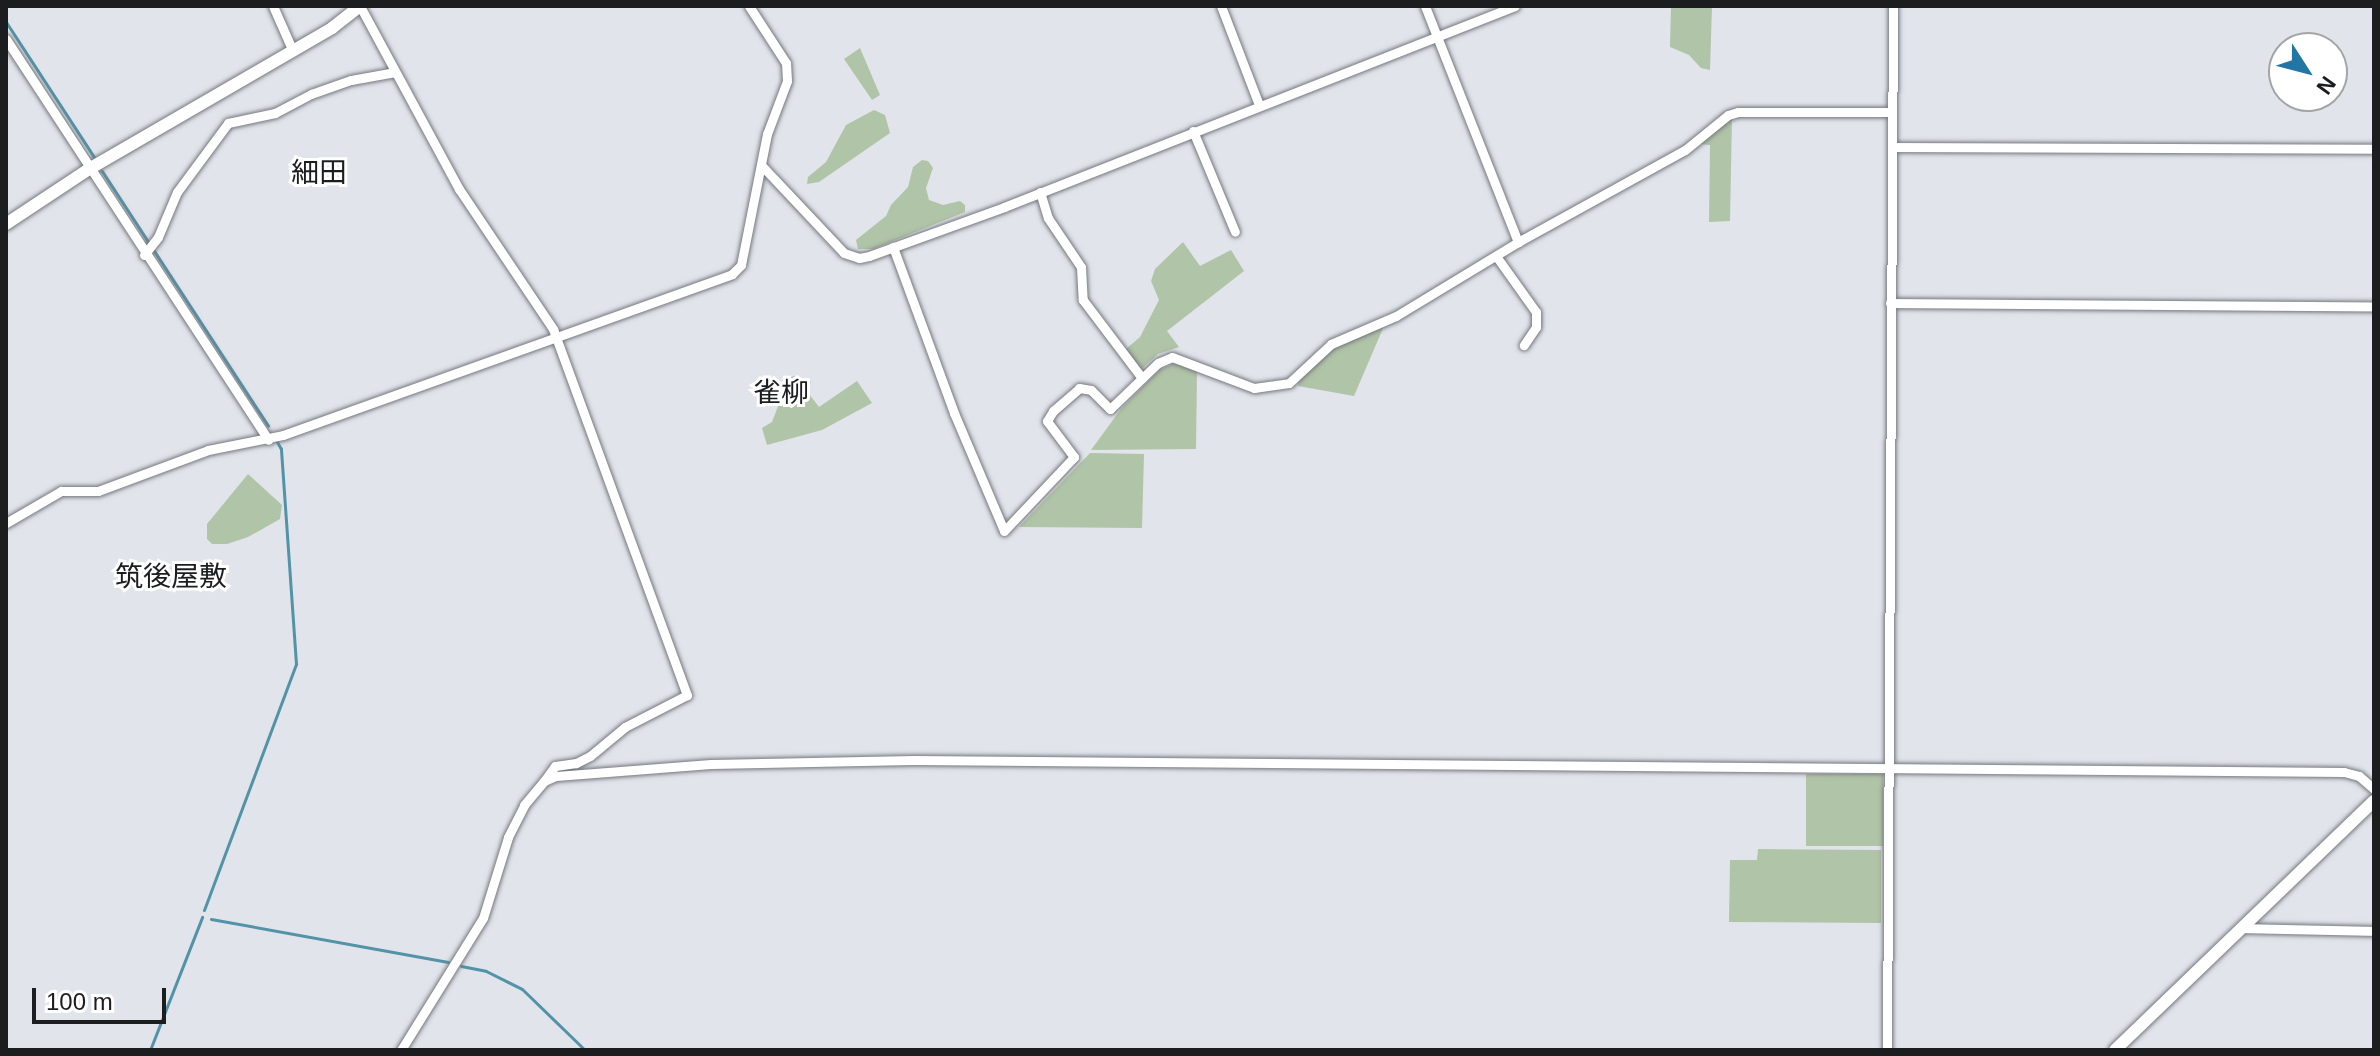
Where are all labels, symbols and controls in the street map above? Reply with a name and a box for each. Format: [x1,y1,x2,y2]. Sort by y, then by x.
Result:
north arrow [2268,32,2348,112]
text: N [2311,71,2341,99]
district label: 細田 [291,156,347,190]
district label: 雀柳 [753,376,809,410]
district label: 筑後屋敷 [115,560,227,594]
scale bar [36,972,170,1022]
text: 100 m [46,988,113,1015]

